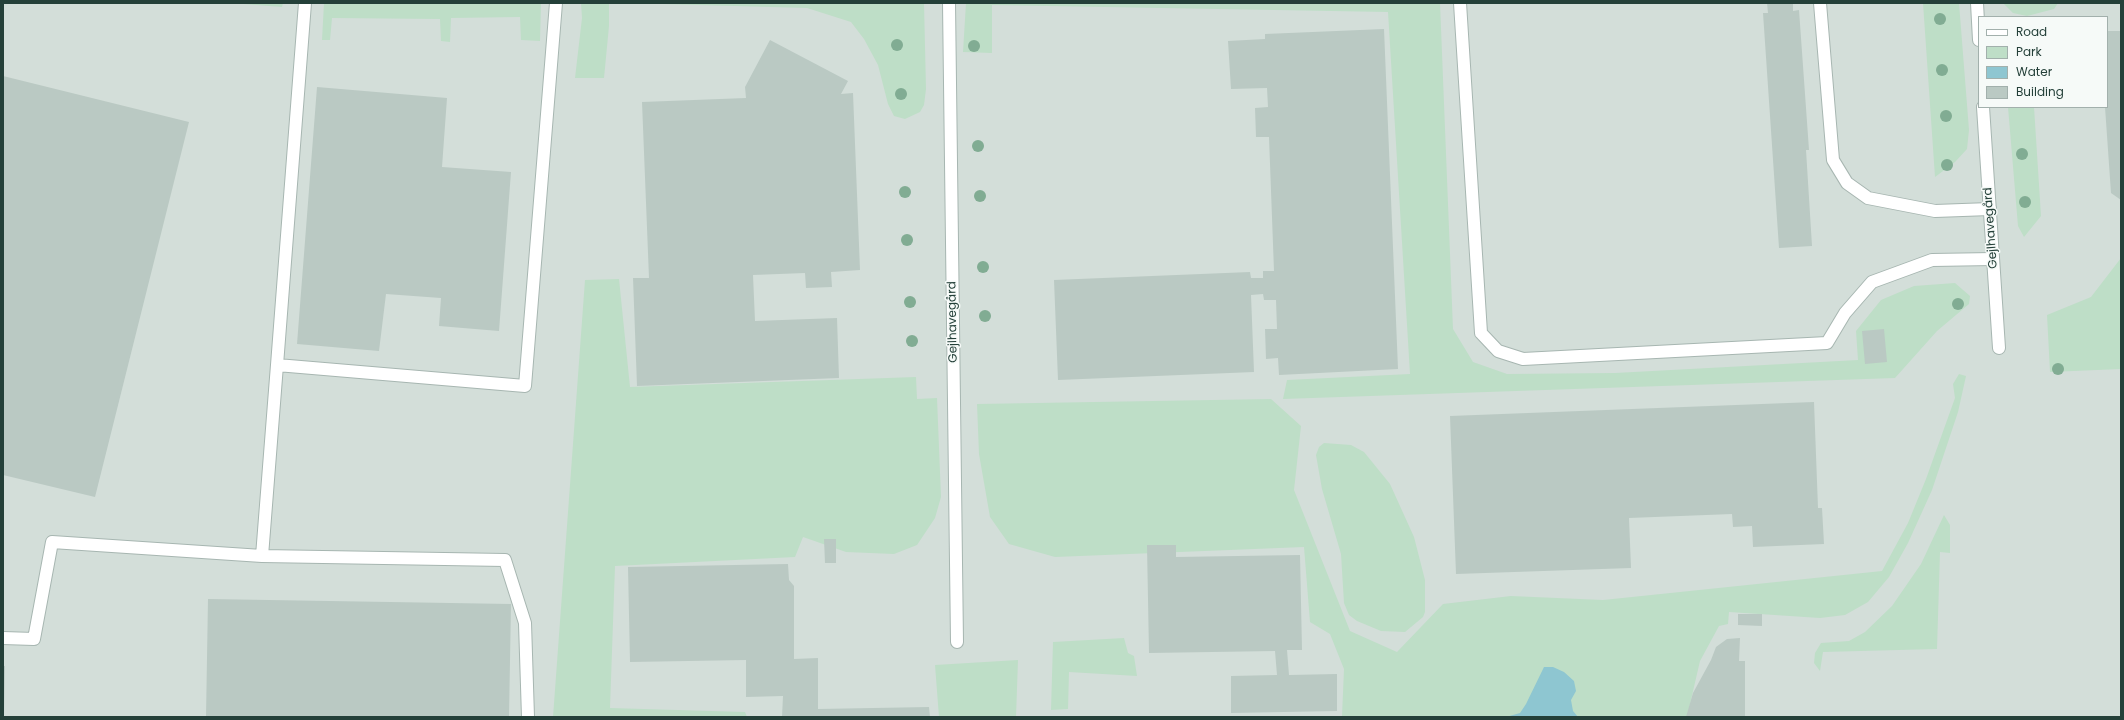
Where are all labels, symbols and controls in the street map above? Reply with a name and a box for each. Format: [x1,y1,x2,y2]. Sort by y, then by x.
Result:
legend [1978,16,2108,108]
text: Road [2016,23,2047,40]
text: Park [2016,43,2042,60]
text: Water [2016,63,2052,80]
text: Building [2016,83,2064,100]
street label: Gejlhavegård [1981,187,2001,269]
street label: Gejlhavegård [945,281,961,363]

